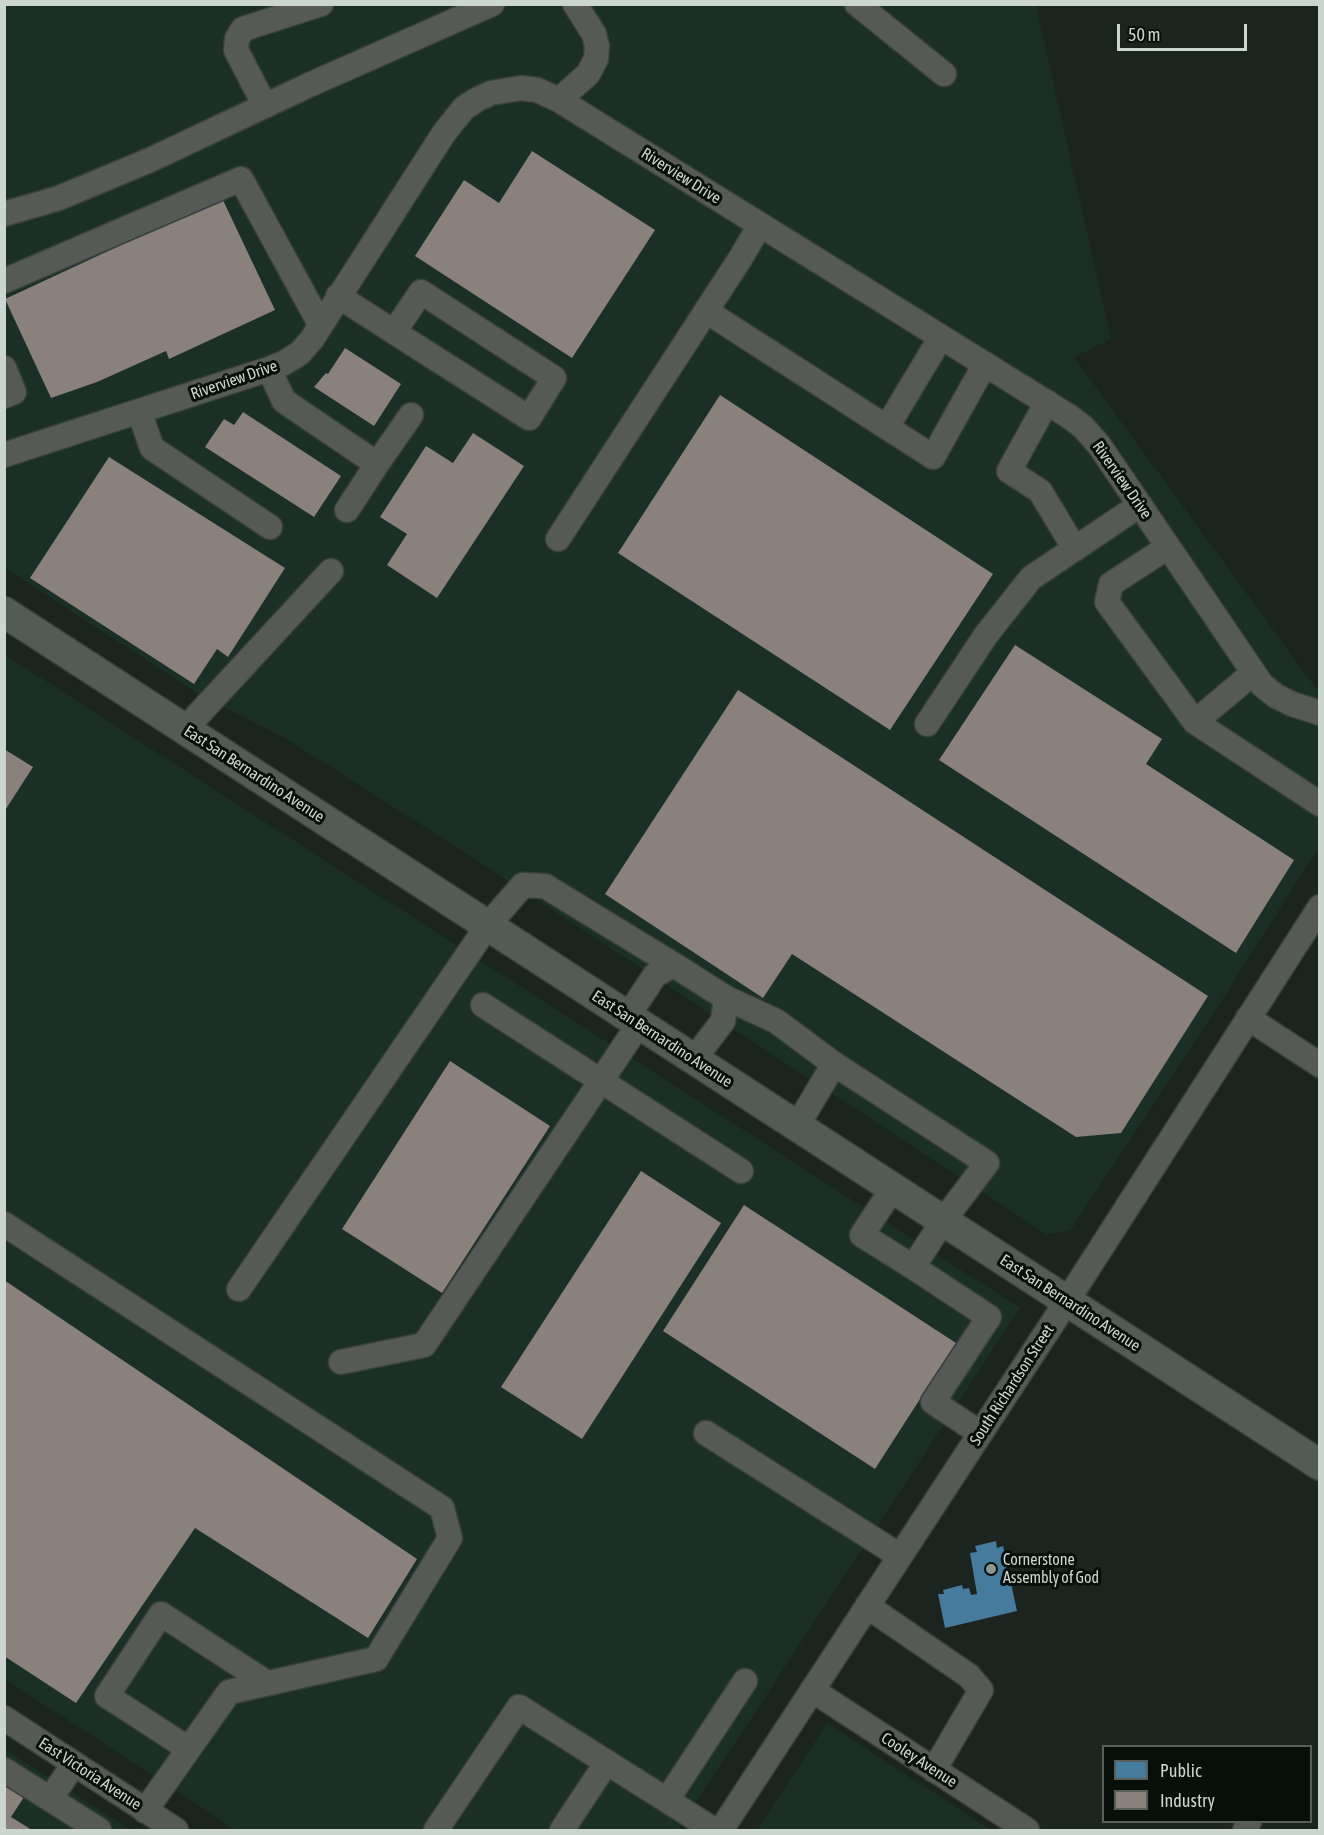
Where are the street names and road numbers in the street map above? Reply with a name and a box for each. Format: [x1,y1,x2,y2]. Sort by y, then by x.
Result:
street label: Riverview Drive [638,144,724,208]
street label: Riverview Drive [188,356,280,404]
street label: Riverview Drive [1088,438,1156,522]
street label: East San Bernardino Avenue [180,721,328,827]
street label: East San Bernardino Avenue [588,986,736,1092]
street label: East San Bernardino Avenue [996,1250,1144,1356]
street label: South Richardson Street [966,1321,1058,1449]
street label: Cooley Avenue [878,1728,960,1792]
street label: East Victoria Avenue [35,1734,145,1814]

